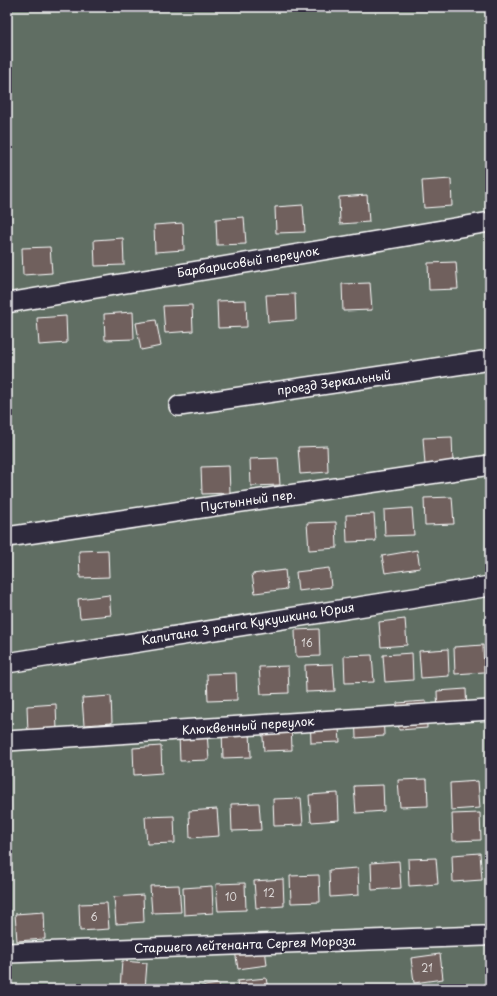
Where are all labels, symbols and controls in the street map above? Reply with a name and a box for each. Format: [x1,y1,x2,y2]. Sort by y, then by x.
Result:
street label: Барбарисовый переулок [175,241,321,281]
street label: проезд Зеркальный [276,365,392,399]
street label: Пустынный пер. [199,484,297,516]
street label: Капитана 3 ранга Кукушкина Юрия [140,597,356,649]
house number: 16 [301,635,313,650]
street label: Клюквенный переулок [181,711,316,739]
house number: 12 [263,885,275,900]
house number: 10 [225,889,237,904]
house number: 6 [90,909,98,924]
street label: Старшего лейтенанта Сергея Мороза [134,931,357,957]
house number: 21 [421,960,433,975]

